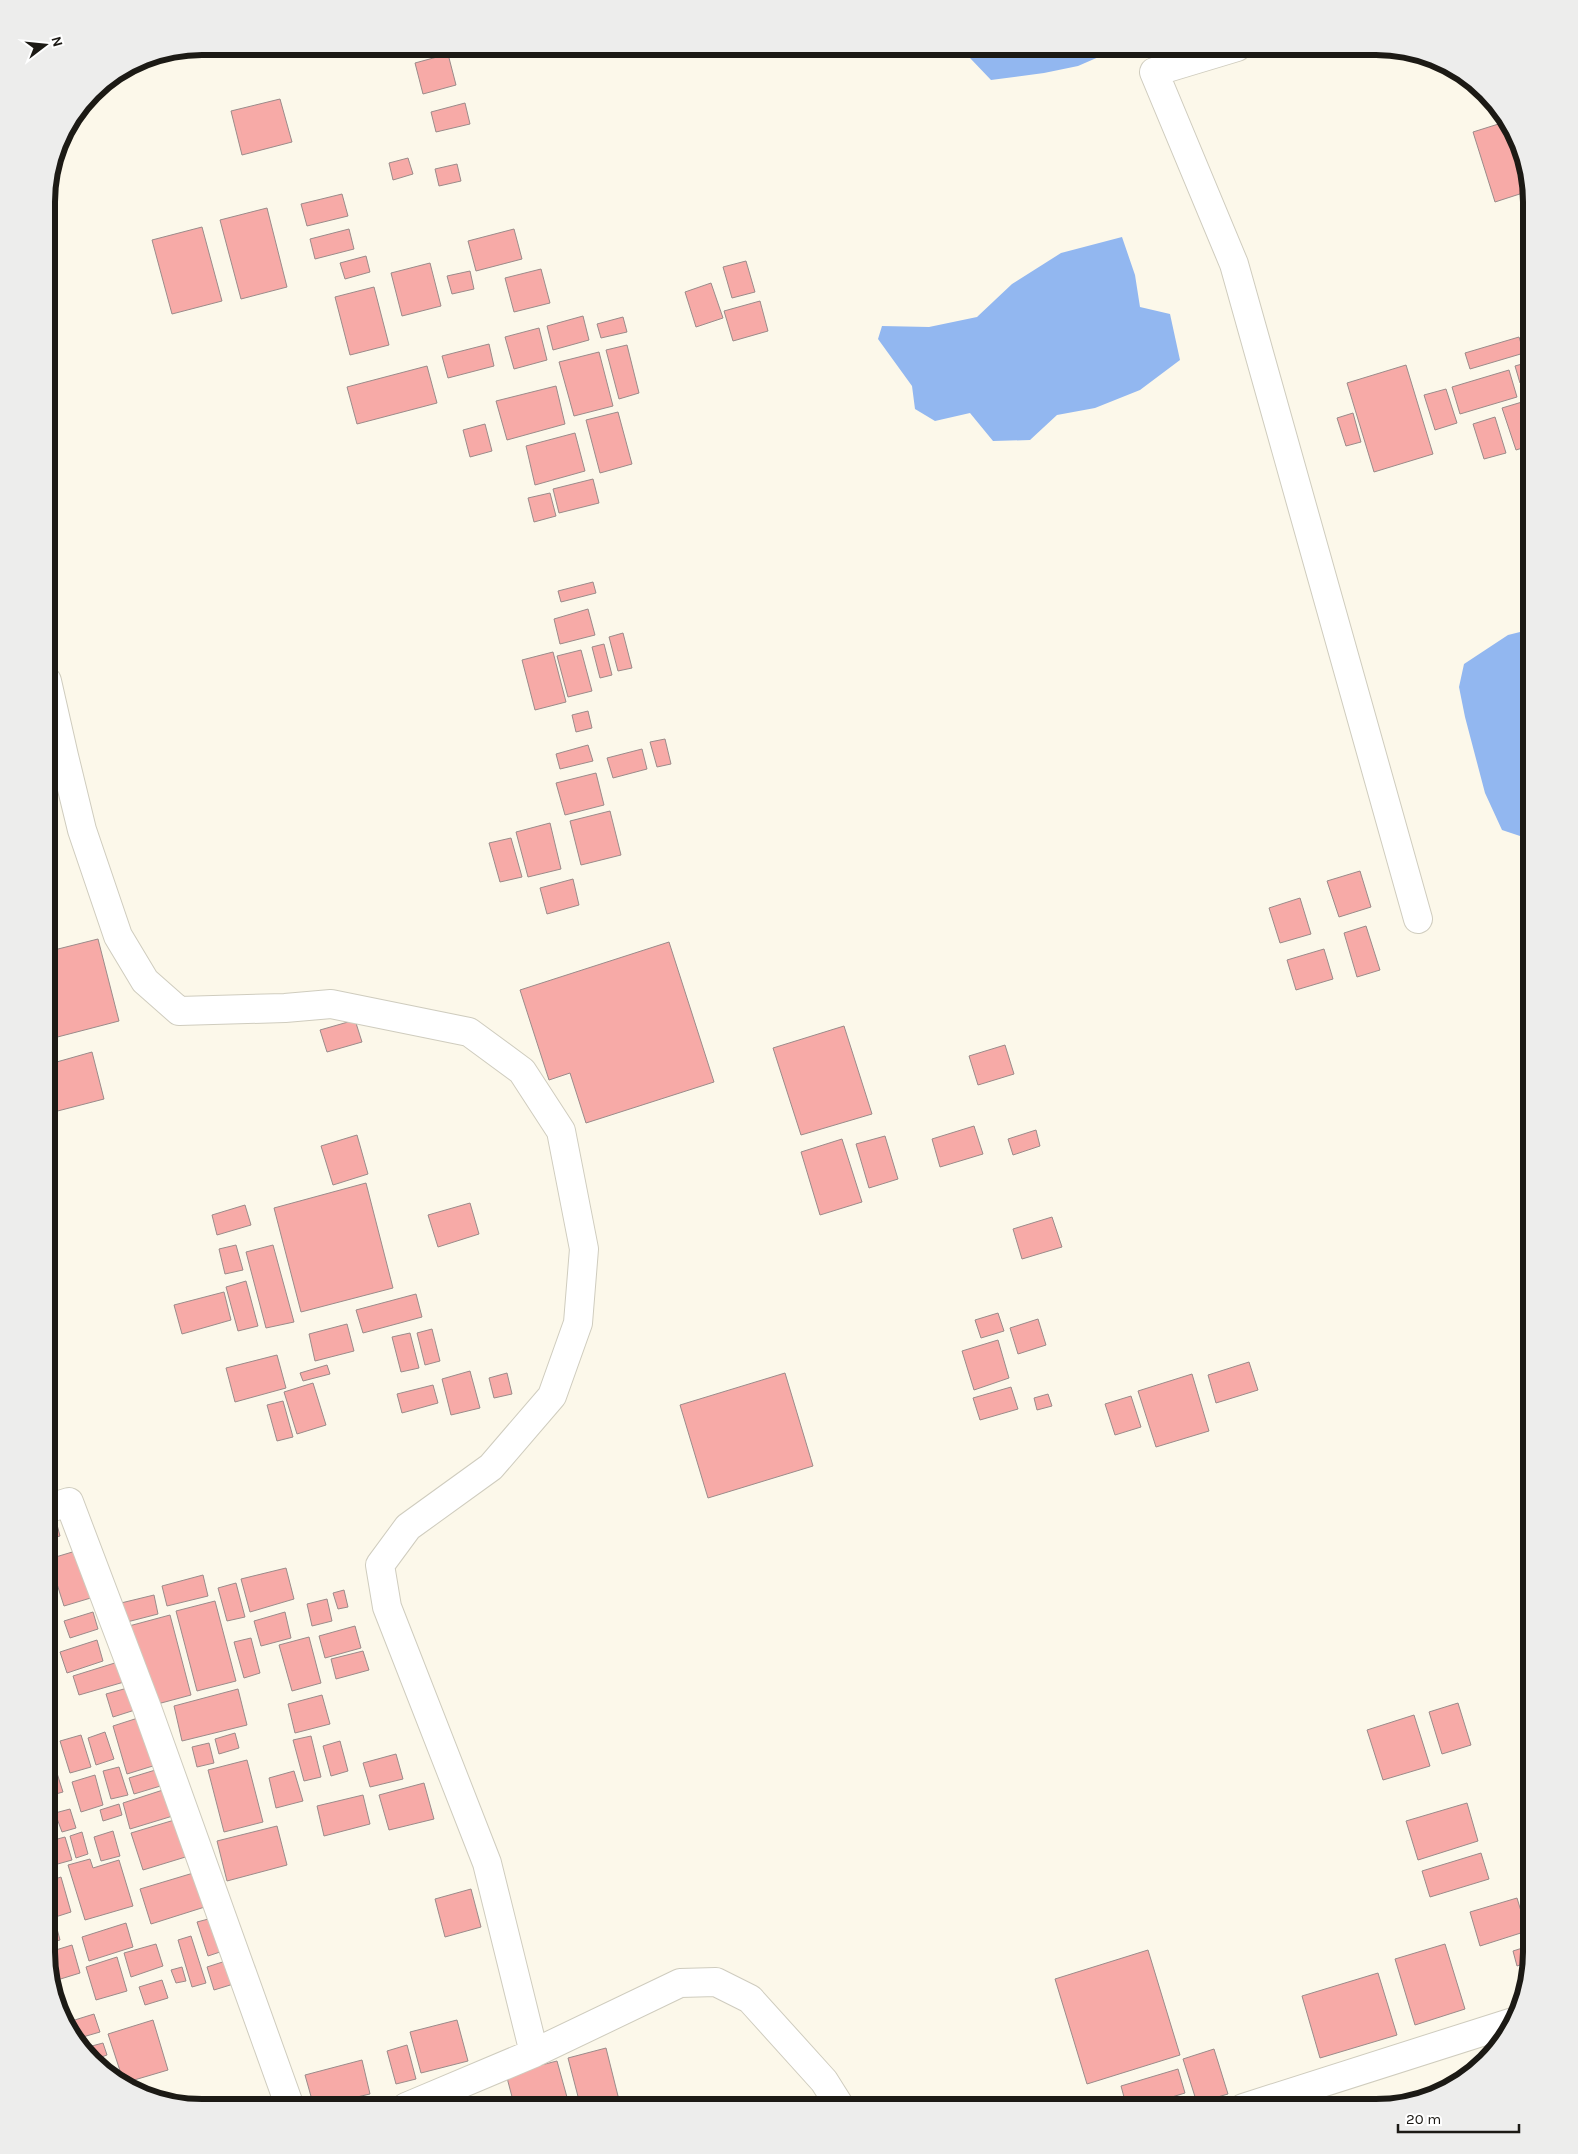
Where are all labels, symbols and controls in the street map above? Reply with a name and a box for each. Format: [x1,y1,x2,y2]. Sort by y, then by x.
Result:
north arrow [20,20,70,70]
text: N [47,34,67,49]
scale bar [1398,2102,1519,2134]
text: 20 m [1406,2110,1441,2128]

